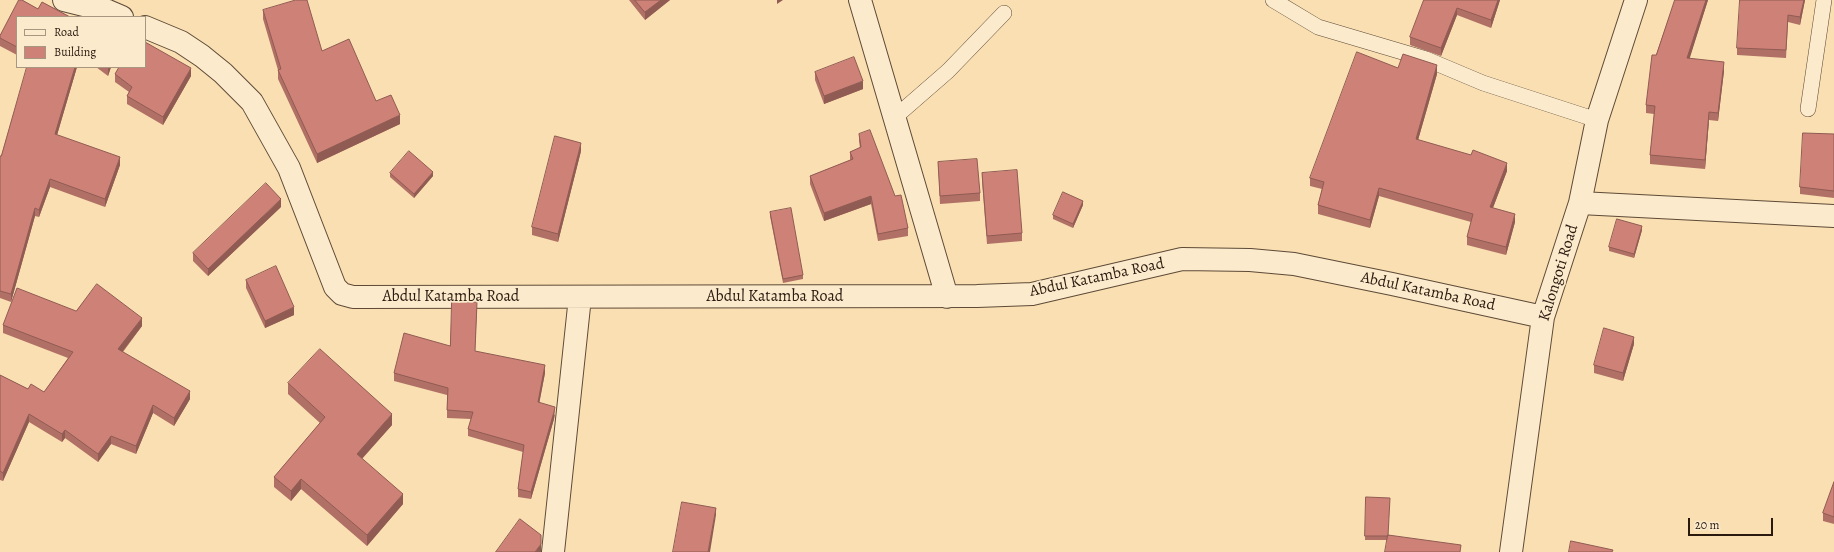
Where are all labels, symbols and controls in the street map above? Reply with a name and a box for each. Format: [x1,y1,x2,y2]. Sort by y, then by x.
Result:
legend [16,16,146,68]
text: Road [54,24,79,40]
text: Building [54,44,96,60]
street label: Kalongoti Road [1535,222,1583,324]
street label: Abdul Katamba Road [1028,254,1166,302]
street label: Abdul Katamba Road [1359,268,1497,316]
street label: Abdul Katamba Road [383,287,519,307]
street label: Abdul Katamba Road [707,287,843,307]
scale bar [1690,510,1775,536]
text: 20 m [1695,517,1719,533]

